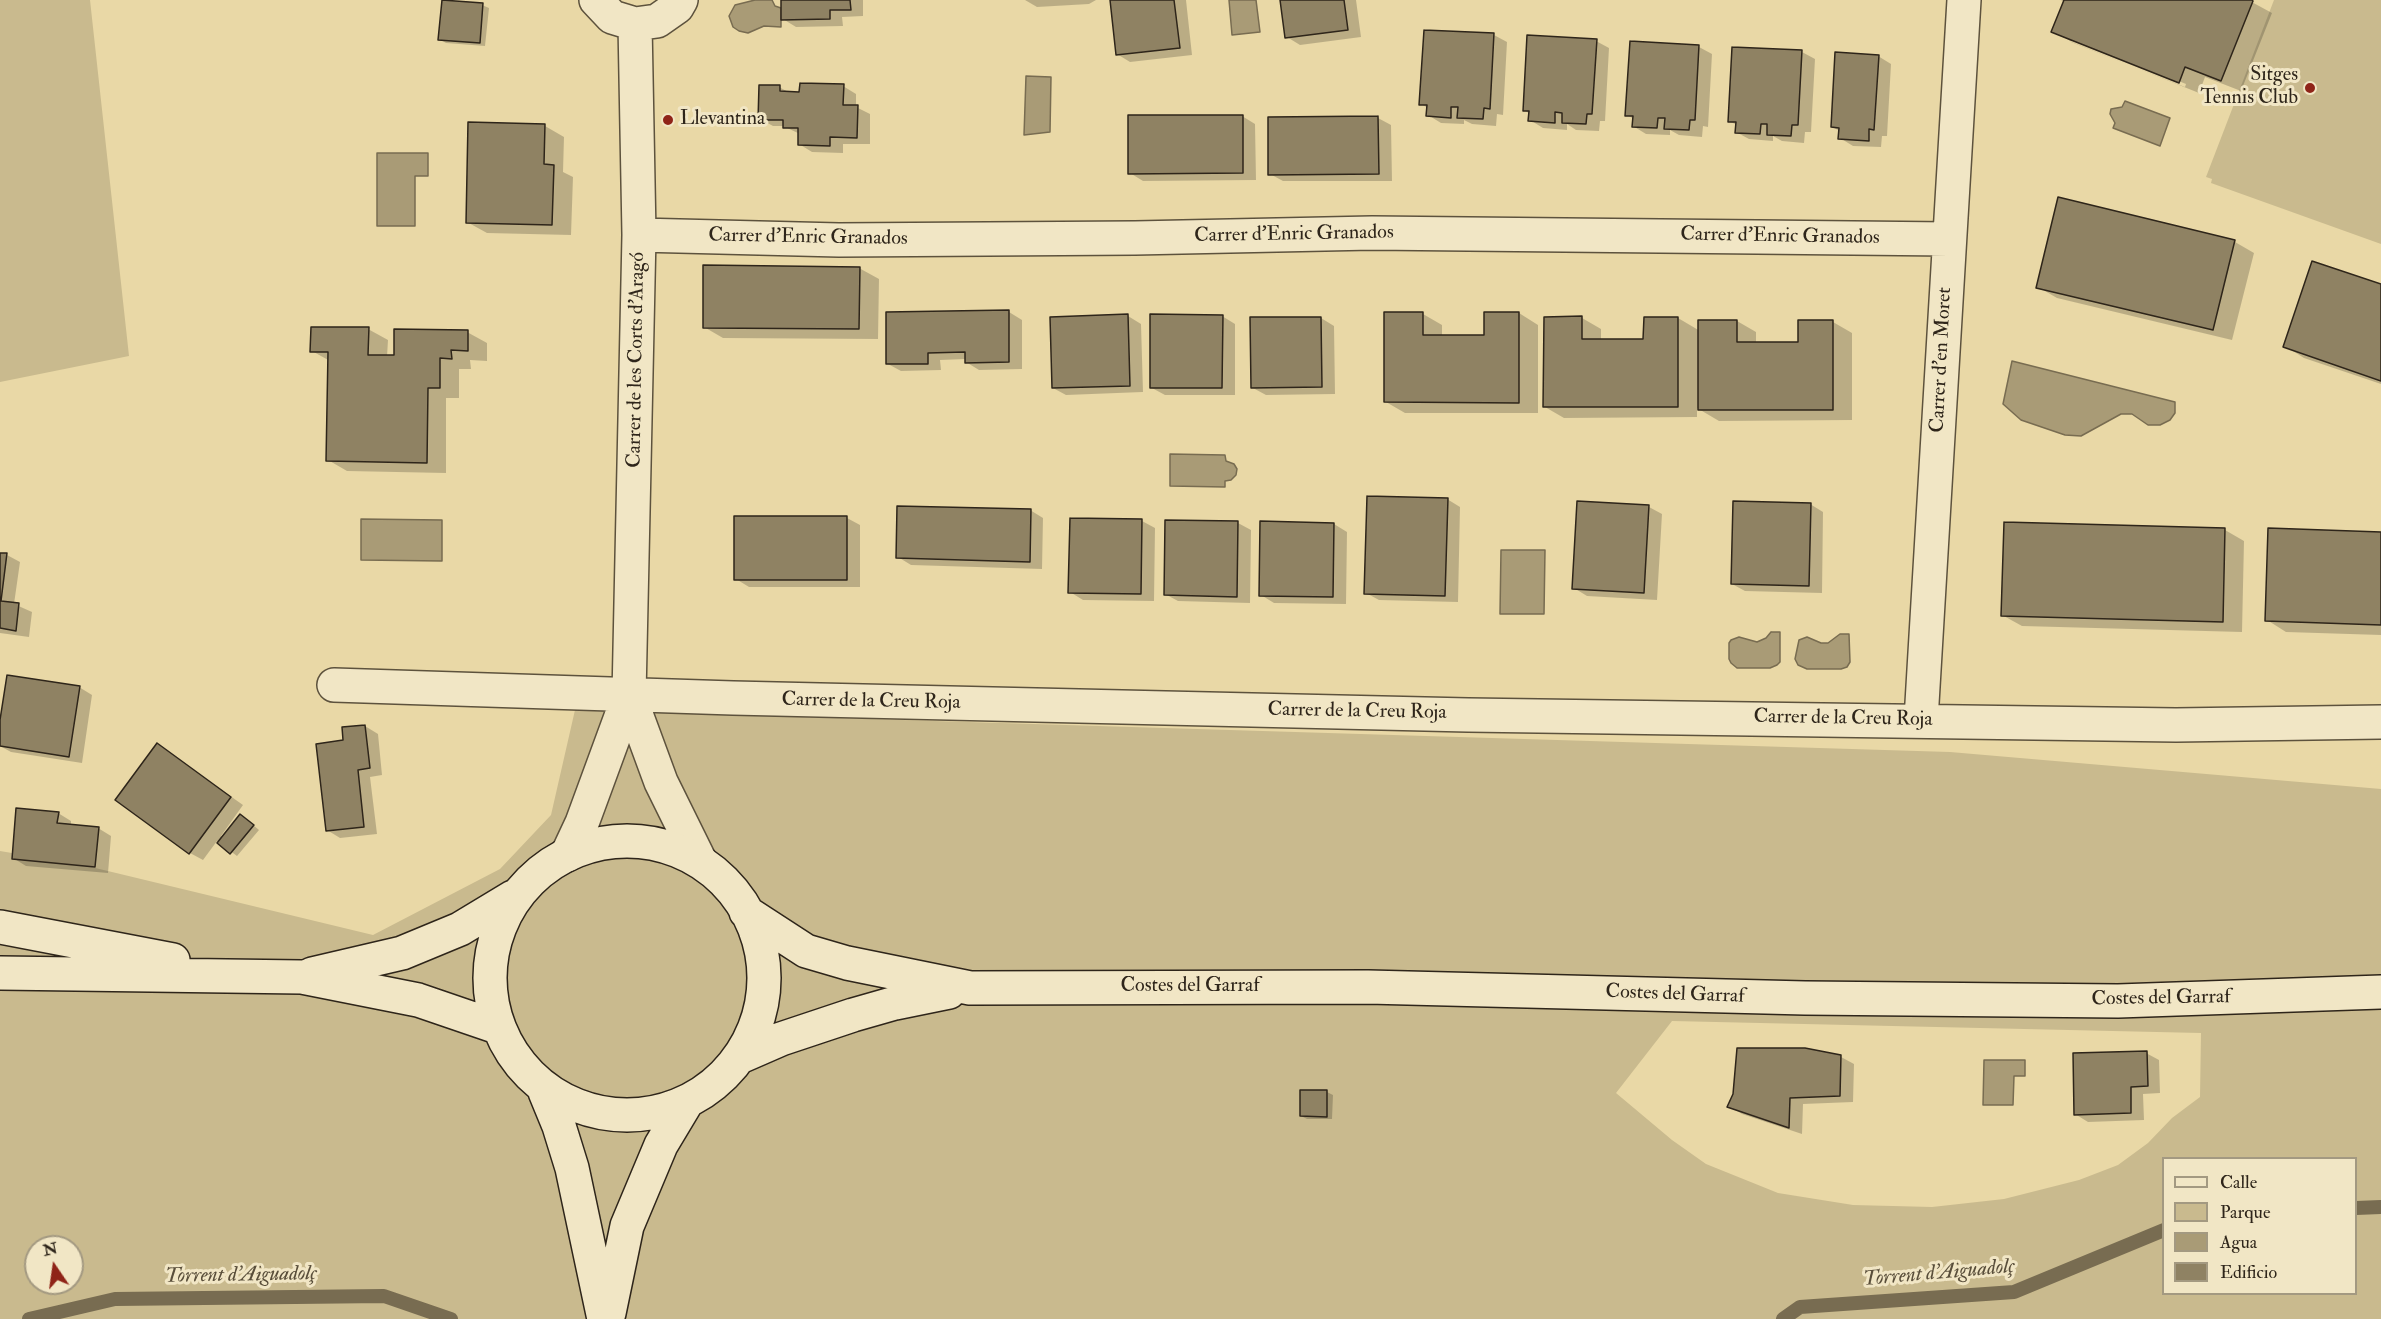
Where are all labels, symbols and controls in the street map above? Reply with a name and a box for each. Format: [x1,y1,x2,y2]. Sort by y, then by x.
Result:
place label: Sitges Tennis Club [2201,64,2298,111]
marker: Sitges Tennis Club [2303,81,2317,95]
place label: Llevantina [680,108,765,132]
marker: Llevantina [661,113,675,127]
street label: Carrer d'Enric Granados [1194,221,1394,249]
street label: Carrer d'Enric Granados [1680,223,1880,251]
street label: Carrer d'Enric Granados [708,224,908,252]
street label: Carrer de les Corts d'Aragó [623,252,651,468]
street label: Carrer d'en Moret [1926,287,1958,433]
street label: Carrer de la Creu Roja [781,688,961,716]
street label: Carrer de la Creu Roja [1267,698,1447,726]
street label: Carrer de la Creu Roja [1753,705,1933,733]
street label: Costes del Garraf [1120,975,1260,999]
street label: Costes del Garraf [1605,981,1745,1009]
street label: Costes del Garraf [2091,986,2231,1012]
legend [2162,1157,2357,1295]
text: Calle [2220,1171,2257,1194]
text: Parque [2220,1201,2270,1224]
text: Agua [2220,1231,2257,1254]
north arrow [24,1235,84,1295]
text: N [41,1238,60,1261]
water label: Torrent d'Aiguadolç [1862,1255,2016,1293]
text: Edificio [2220,1261,2277,1284]
water label: Torrent d'Aiguadolç [165,1262,317,1290]

